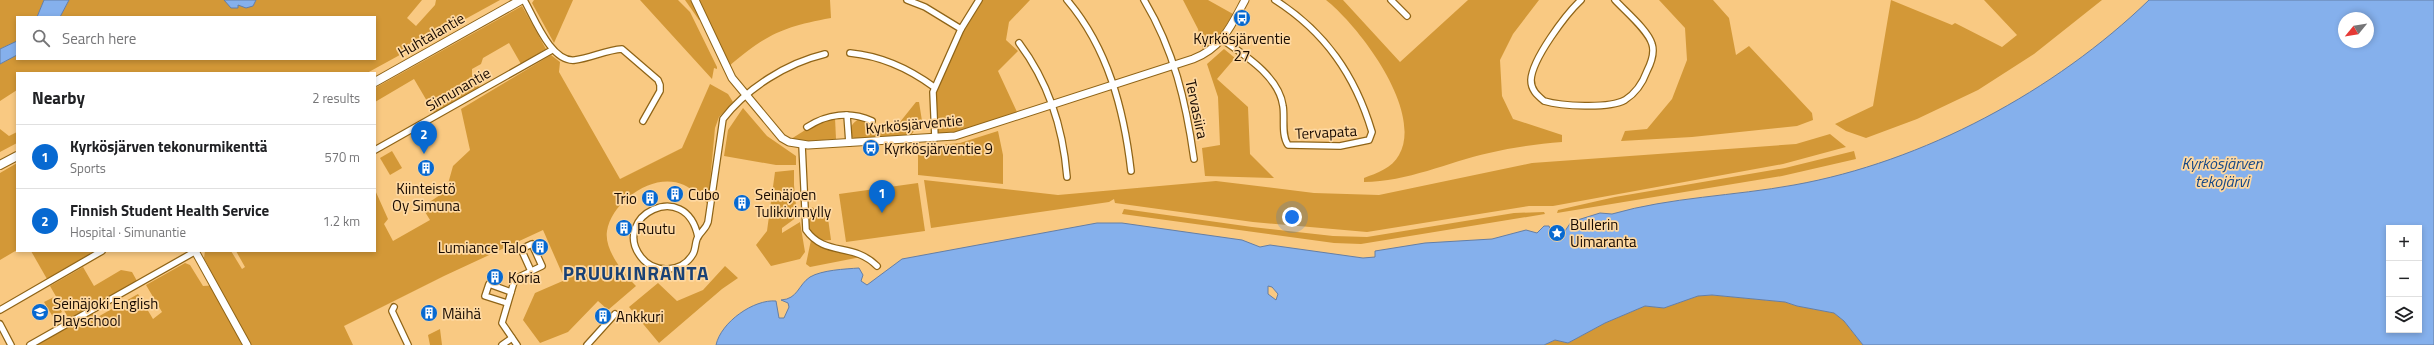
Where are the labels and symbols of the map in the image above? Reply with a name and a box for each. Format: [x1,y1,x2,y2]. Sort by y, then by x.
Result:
street label: Huhtalantie [393,7,469,63]
bus stop icon: Kyrkösjärventie 27 [1232,8,1252,28]
north arrow [2338,12,2374,48]
place label: Kyrkösjärventie 27 [1193,27,1291,67]
street label: Simunantie [421,61,495,117]
street label: Tervasiira [1179,77,1215,141]
street label: Kyrkösjärventie [865,108,963,140]
street label: Tervapata [1294,119,1358,145]
pin: 2 [411,121,437,154]
place label: Kyrkösjärventie 9 [884,137,993,160]
bus stop icon: Kyrkösjärventie 9 [861,138,881,158]
water label: Kyrkösjärven tekojärvi [2182,151,2263,193]
building icon: Kiinteistö Oy Simuna [416,158,436,178]
place label: Kiinteistö Oy Simuna [392,177,460,217]
pin: 1 [869,180,895,213]
place label: Cubo [688,183,720,206]
place label: Seinäjoen Tulikivimylly [755,183,831,223]
building icon: Cubo [665,184,685,204]
place label: Trio [614,187,637,210]
building icon: Trio [640,188,660,208]
building icon: Seinäjoen Tulikivimylly [732,193,752,213]
your location [1282,207,1302,227]
place label: Bullerin Uimaranta [1570,213,1637,253]
place label: Ruutu [637,217,675,240]
building icon: Ruutu [614,218,634,238]
place icon: Bullerin Uimaranta [1547,223,1567,243]
place label: Lumiance Talo [438,236,527,259]
building icon: Lumiance Talo [530,237,550,257]
district label: PRUUKINRANTA [563,258,709,287]
place label: Koria [508,266,541,289]
building icon: Koria [485,267,505,287]
place label: Seinäjoki English Playschool [53,292,158,332]
school or university icon: Seinäjoki English Playschool [30,302,50,322]
place label: Mäihä [442,302,481,325]
building icon: Mäihä [419,303,439,323]
place label: Ankkuri [616,305,664,328]
building icon: Ankkuri [593,306,613,326]

